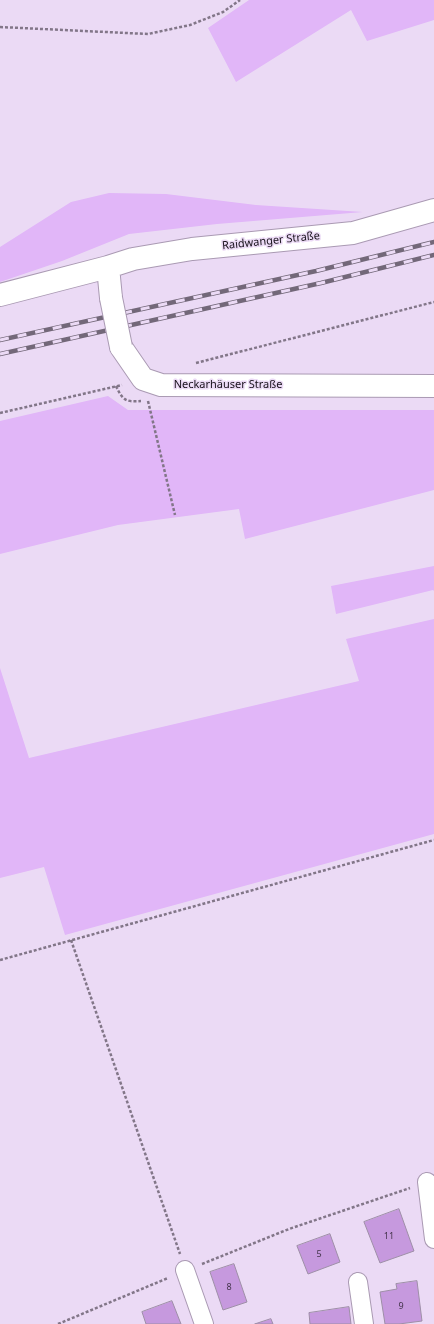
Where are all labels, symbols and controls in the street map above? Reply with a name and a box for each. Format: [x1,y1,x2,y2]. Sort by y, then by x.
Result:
street label: Raidwanger Straße [221,229,321,253]
street label: Neckarhäuser Straße [174,378,282,392]
house number: 11 [384,1231,394,1241]
house number: 5 [316,1249,322,1259]
house number: 8 [226,1282,232,1292]
house number: 9 [398,1301,404,1311]

